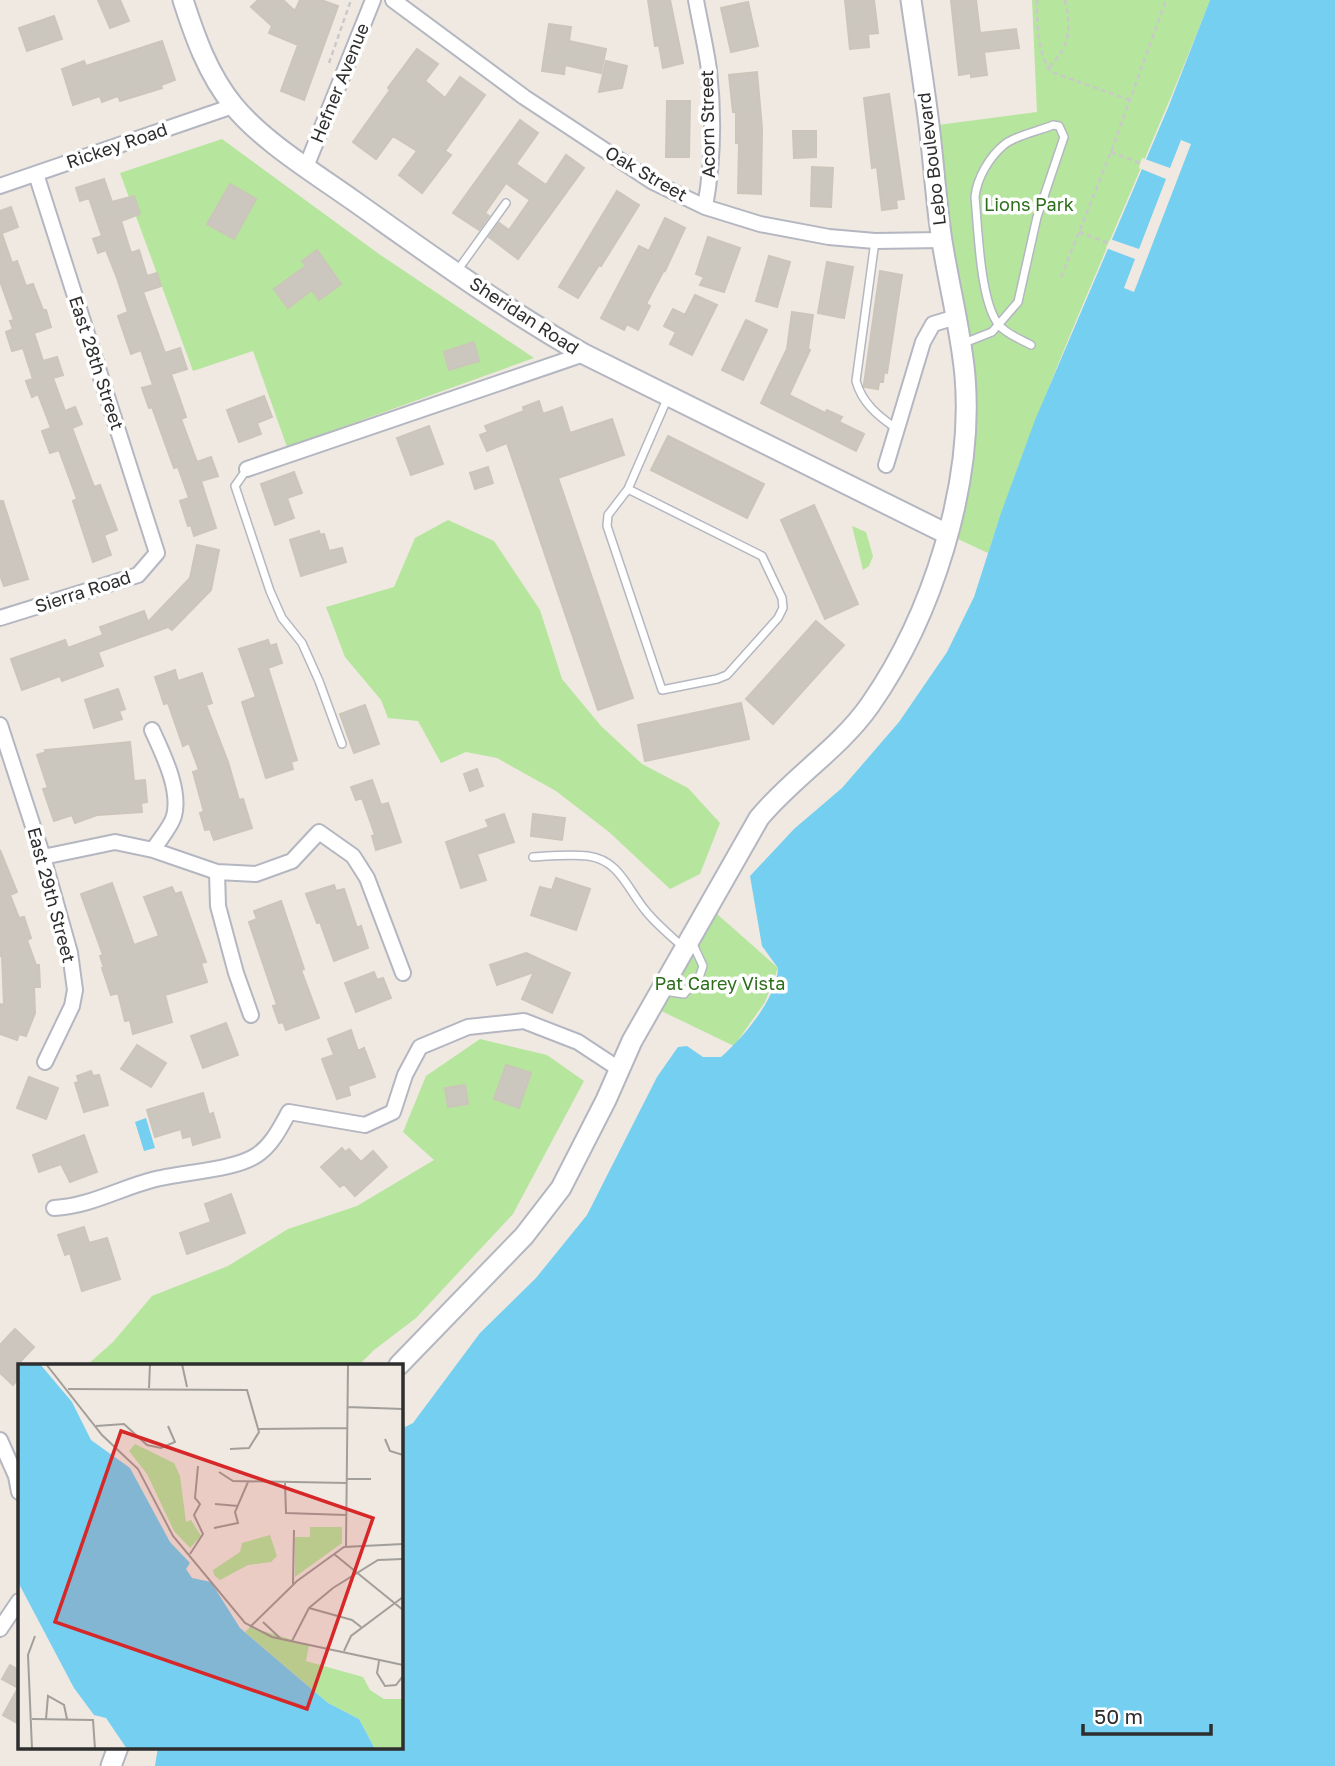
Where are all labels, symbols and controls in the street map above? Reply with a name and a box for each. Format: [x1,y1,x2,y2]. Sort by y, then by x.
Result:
street label: Hefner Avenue [305,20,373,146]
street label: Acorn Street [695,70,719,178]
street label: Lebo Boulevard [912,91,950,227]
street label: Rickey Road [63,117,170,173]
street label: Oak Street [601,141,692,206]
park label: Lions Park [984,193,1074,215]
street label: Sheridan Road [466,272,583,359]
street label: East 28th Street [65,293,129,433]
street label: Sierra Road [32,565,133,617]
street label: East 29th Street [23,824,81,965]
park label: Pat Carey Vista [654,972,786,994]
inset map [18,1364,402,1748]
scale bar [1083,1692,1211,1736]
text: 50 m [1094,1703,1143,1729]

